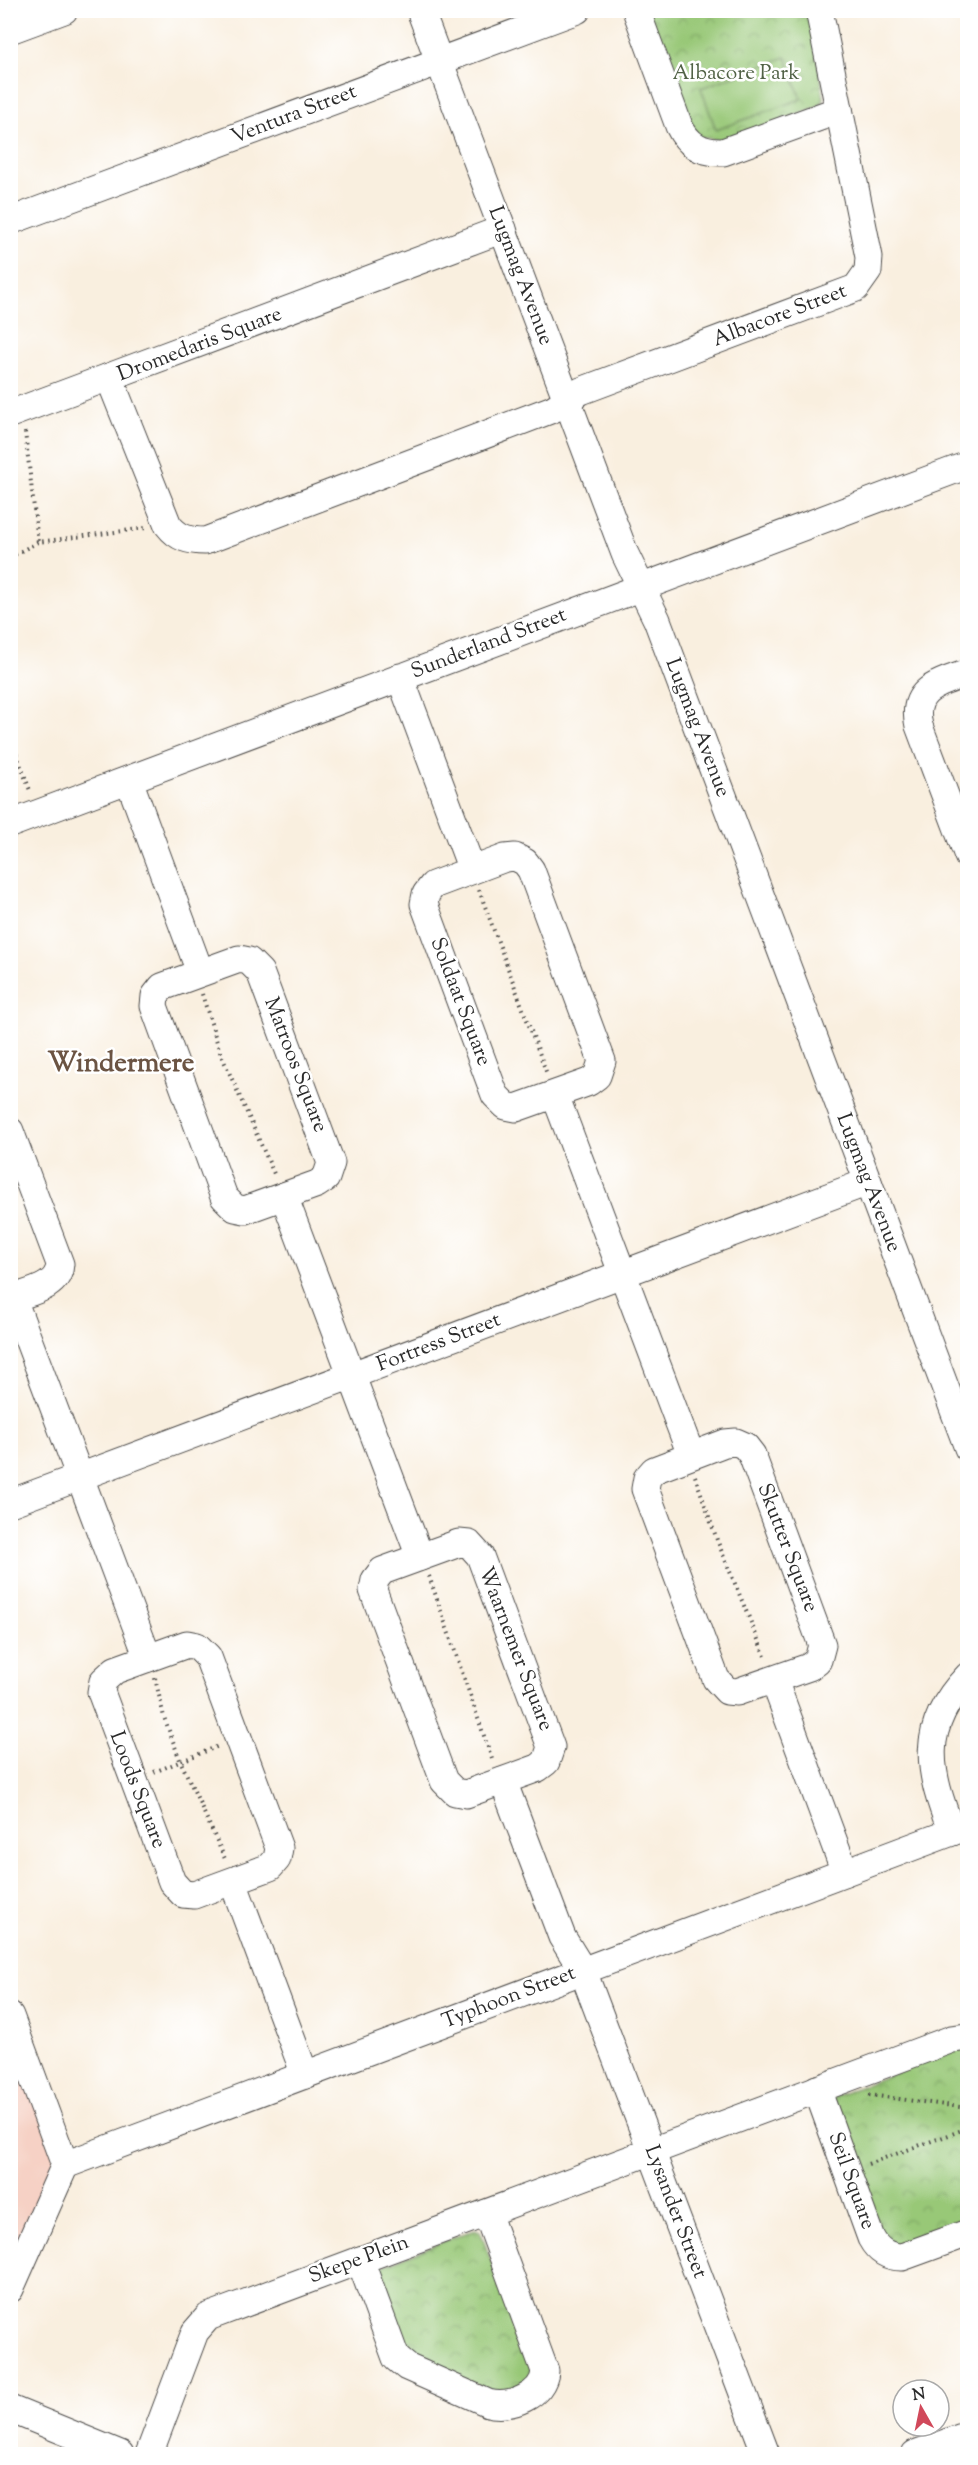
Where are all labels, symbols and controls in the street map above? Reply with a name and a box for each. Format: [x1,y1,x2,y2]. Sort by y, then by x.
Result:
park label: Albacore Park [672,59,800,89]
street label: Ventura Street [227,77,361,153]
street label: Lugmag Avenue [480,202,560,350]
street label: Albacore Street [709,277,851,355]
street label: Dromedaris Square [113,300,287,390]
street label: Sunderland Street [407,601,571,687]
street label: Lugmag Avenue [657,654,737,802]
street label: Soldaat Square [422,933,498,1071]
street label: Matroos Square [255,993,335,1137]
district label: Windermere [48,1045,194,1084]
street label: Lugmag Avenue [828,1109,908,1257]
street label: Fortress Street [373,1306,505,1380]
street label: Skutter Square [749,1479,825,1617]
street label: Waarnemer Square [470,1563,560,1735]
street label: Loods Square [101,1727,173,1853]
street label: Typhoon Street [438,1959,580,2037]
street label: Seil Square [819,2128,883,2234]
street label: Lysander Street [636,2141,714,2283]
street label: Skepe Plein [305,2228,413,2292]
north arrow [891,2378,951,2438]
text: N [911,2383,927,2408]

